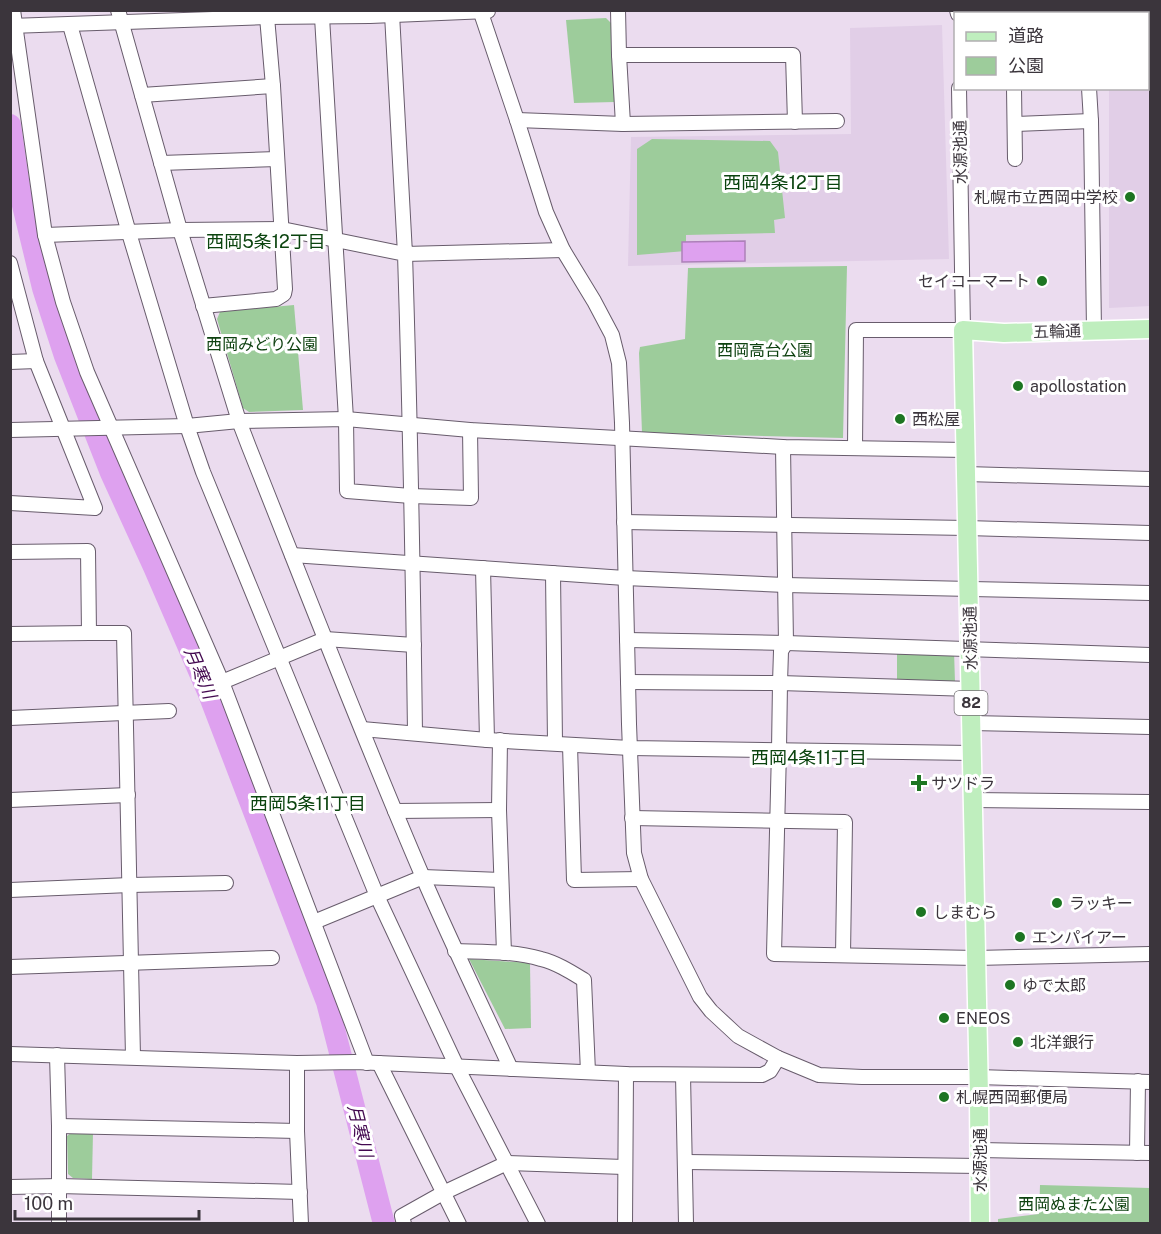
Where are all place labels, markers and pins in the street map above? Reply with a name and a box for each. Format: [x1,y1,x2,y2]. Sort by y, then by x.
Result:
place label: 札幌市立西岡中学校 [974,188,1118,207]
marker: 札幌市立西岡中学校 [1123,190,1137,204]
place label: セイコーマート [918,272,1030,291]
marker: セイコーマート [1035,274,1049,288]
place label: apollostation [1030,377,1127,396]
marker: apollostation [1011,379,1025,393]
place label: 西松屋 [912,410,960,429]
marker: 西松屋 [893,412,907,426]
place label: サツドラ [931,774,995,793]
marker: サツドラ [912,776,926,790]
place label: ラッキー [1069,894,1133,913]
marker: ラッキー [1050,896,1064,910]
place label: しまむら [933,903,997,922]
marker: しまむら [914,905,928,919]
place label: エンパイアー [1032,928,1127,947]
marker: エンパイアー [1013,930,1027,944]
place label: ゆで太郎 [1022,976,1086,995]
marker: ゆで太郎 [1003,978,1017,992]
place label: ENEOS [956,1009,1010,1028]
marker: ENEOS [937,1011,951,1025]
place label: 北洋銀行 [1030,1033,1094,1052]
marker: 北洋銀行 [1011,1035,1025,1049]
place label: 札幌西岡郵便局 [956,1088,1068,1107]
marker: 札幌西岡郵便局 [937,1090,951,1104]

